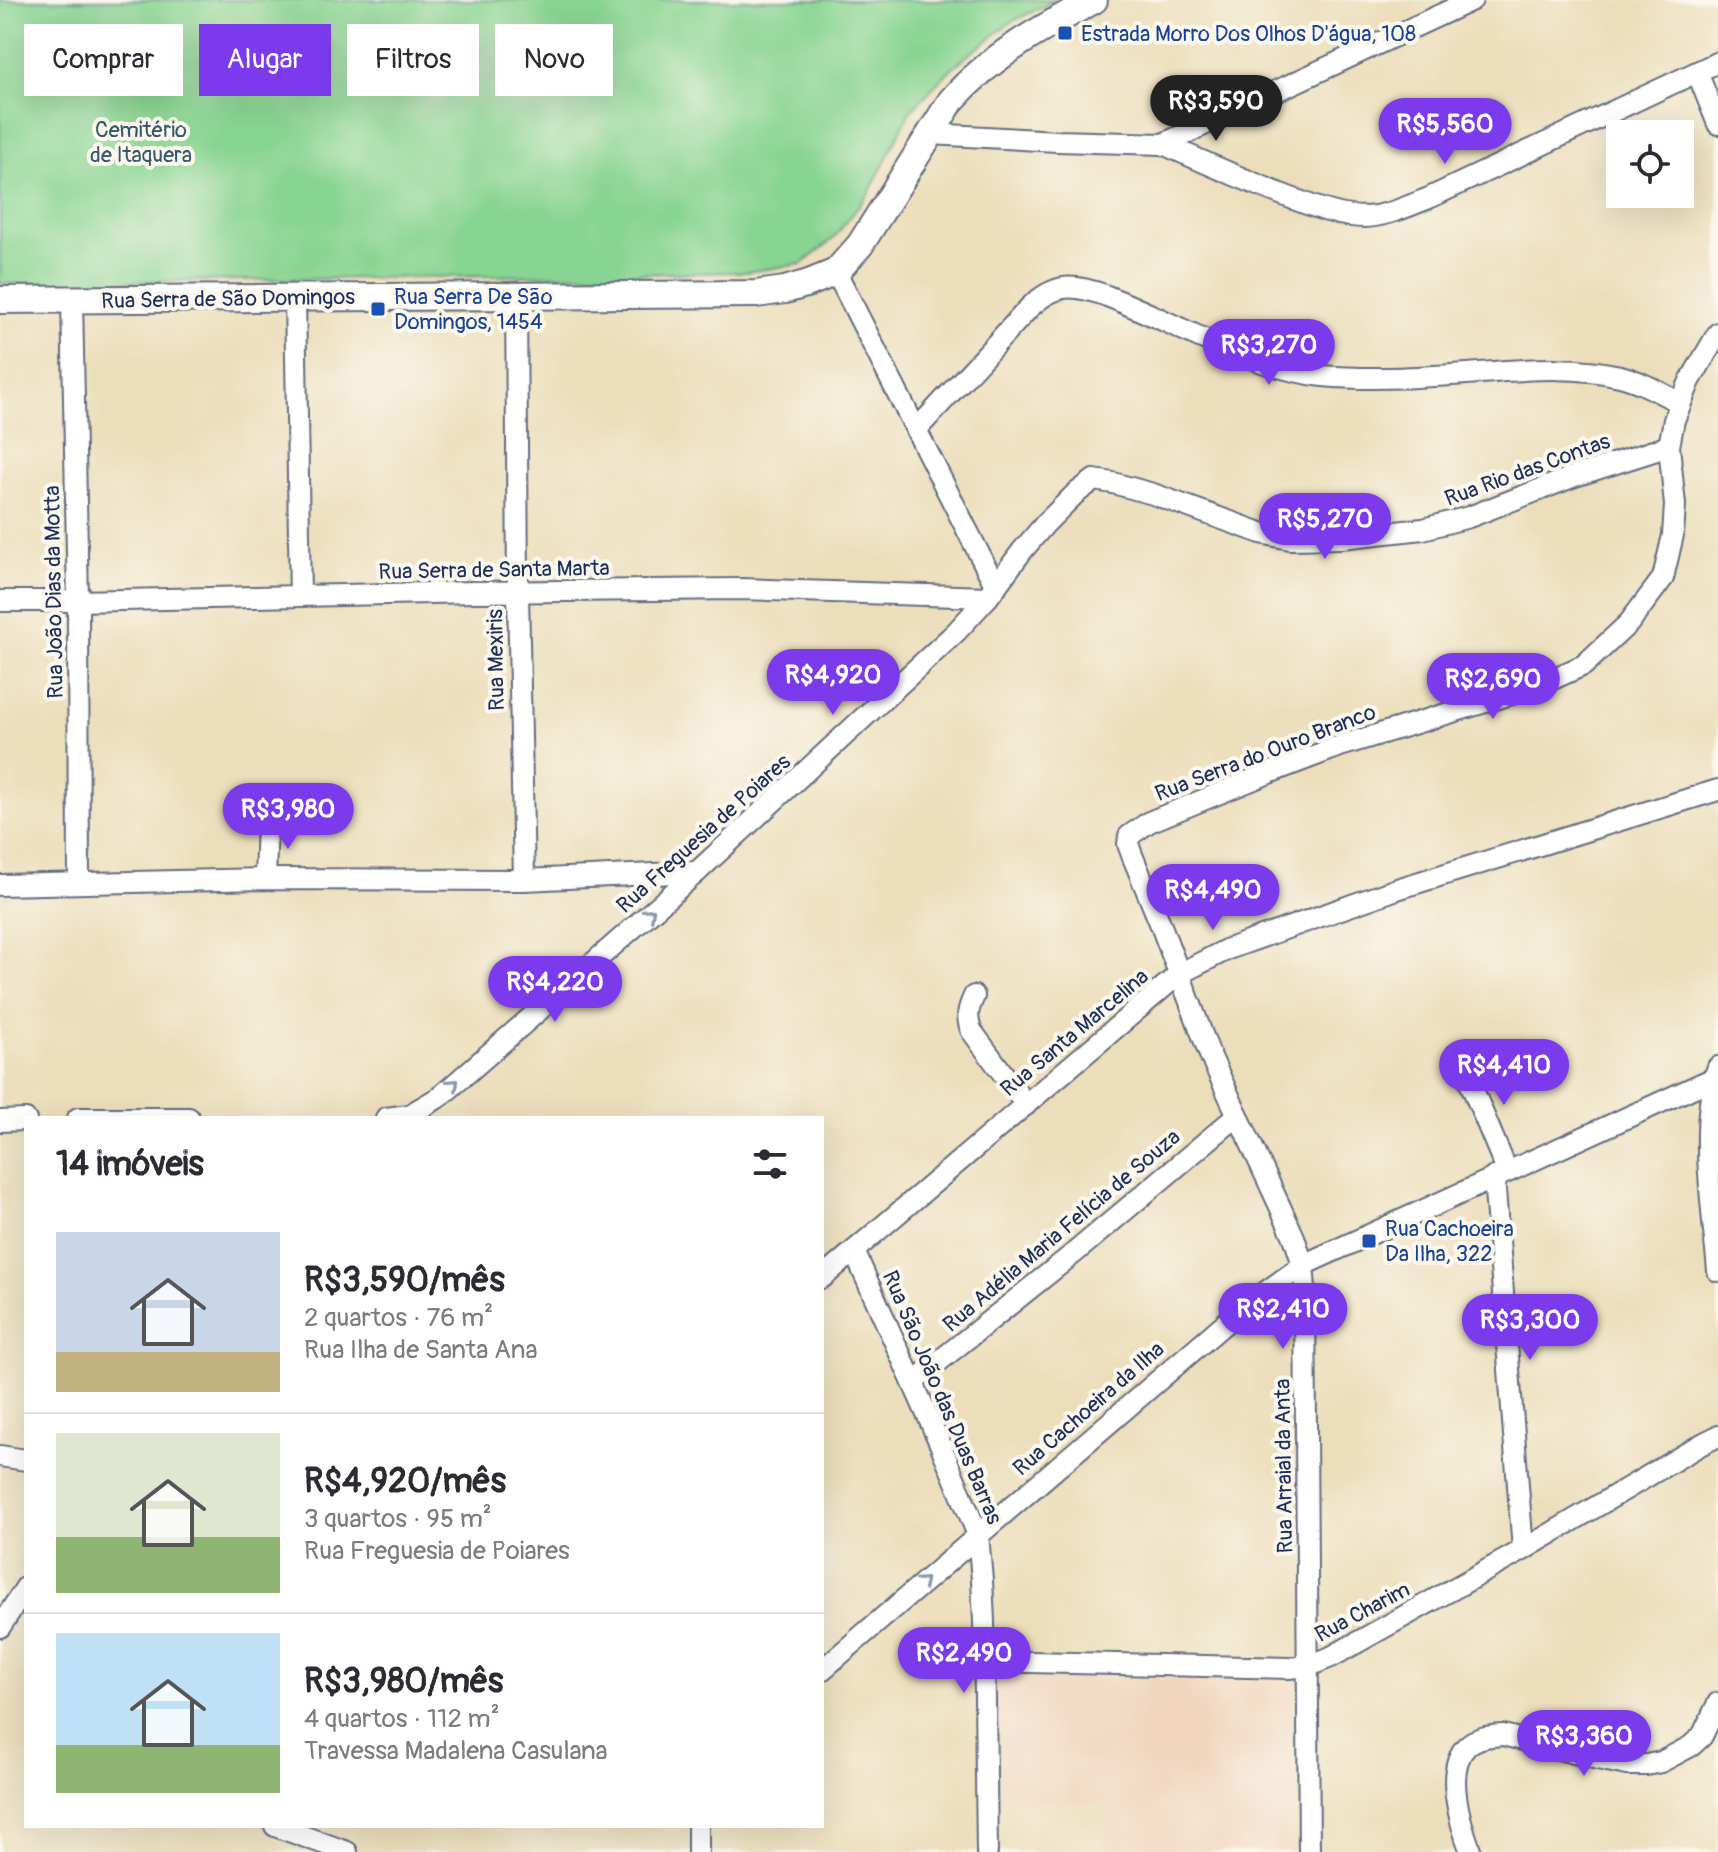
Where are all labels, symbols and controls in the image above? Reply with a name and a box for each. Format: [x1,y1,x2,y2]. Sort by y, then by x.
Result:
place label: Estrada Morro Dos Olhos D'água, 108 [1081,20,1416,48]
chip: Comprar [24,24,183,96]
chip: Alugar [199,24,331,96]
chip: Filtros [347,24,479,96]
chip: Novo [495,24,613,96]
marker: Estrada Morro Dos Olhos D'água, 108 [1056,24,1074,42]
pin: R$3,590 [1142,75,1290,143]
text: R$3,590 [1168,85,1264,117]
pin: R$5,560 [1371,98,1519,166]
text: R$5,560 [1397,108,1493,140]
park label: Cemitério de Itaquera [90,116,192,169]
map controls [1606,120,1694,208]
button: locate [1606,120,1694,208]
street label: Rua Serra de São Domingos [101,283,355,315]
place label: Rua Serra De São Domingos, 1454 [394,283,553,336]
marker: Rua Serra De São Domingos, 1454 [369,300,387,318]
pin: R$3,270 [1195,319,1343,387]
text: R$3,270 [1221,329,1317,361]
street label: Rua Rio das Contas [1441,427,1614,513]
street label: Rua João Dias da Motta [38,485,70,699]
pin: R$5,270 [1251,493,1399,561]
text: R$5,270 [1277,503,1373,535]
street label: Rua Serra de Santa Marta [378,554,610,586]
street label: Rua Mexiris [481,609,511,711]
pin: R$4,920 [759,649,907,717]
pin: R$2,690 [1419,653,1567,721]
text: R$4,920 [785,659,881,691]
text: R$2,690 [1445,663,1541,695]
street label: Rua Serra do Ouro Branco [1151,698,1380,808]
street label: Rua Freguesia de Poiares [611,748,797,919]
pin: R$3,980 [214,783,362,851]
text: R$3,980 [241,793,335,825]
pin: R$4,490 [1139,864,1287,932]
text: R$4,490 [1164,874,1262,906]
one-way arrow [640,908,655,923]
pin: R$4,220 [481,956,629,1024]
street label: Rua Santa Marcelina [995,963,1154,1103]
text: R$4,220 [506,966,604,998]
pin: R$4,410 [1430,1039,1578,1107]
text: R$4,410 [1457,1049,1551,1081]
one-way arrow [445,1080,460,1094]
street label: Rua Adélia Maria Felícia de Souza [937,1123,1186,1338]
icon: filters [748,1142,792,1186]
text: 14 imóveis [56,1143,204,1186]
place label: Rua Cachoeira Da Ilha, 322 [1385,1215,1514,1268]
marker: Rua Cachoeira Da Ilha, 322 [1360,1232,1378,1250]
text: R$3,590/mês [304,1259,505,1302]
icon: home [120,1264,216,1360]
street label: Rua São João das Duas Barras [876,1266,1008,1529]
pin: R$2,410 [1209,1283,1357,1351]
text: R$2,410 [1236,1293,1330,1325]
pin: R$3,300 [1456,1294,1604,1362]
text: 2 quartos · 76 m² [304,1302,493,1334]
text: R$3,300 [1480,1304,1580,1336]
text: Rua Ilha de Santa Ana [304,1334,538,1366]
street label: Rua Cachoeira da Ilha [1007,1335,1170,1482]
street label: Rua Arraial da Anta [1268,1378,1300,1554]
text: R$4,920/mês [304,1460,506,1503]
icon: home [120,1465,216,1561]
text: 3 quartos · 95 m² [304,1503,492,1535]
text: Rua Freguesia de Poiares [304,1535,570,1567]
street label: Rua Charim [1310,1575,1415,1649]
one-way arrow [914,1577,929,1592]
pin: R$2,490 [890,1627,1038,1695]
text: R$2,490 [916,1637,1012,1669]
text: R$3,980/mês [304,1660,503,1703]
icon: home [120,1665,216,1761]
text: 4 quartos · 112 m² [304,1703,500,1735]
pin: R$3,360 [1510,1710,1658,1778]
text: R$3,360 [1535,1720,1633,1752]
text: Travessa Madalena Casulana [304,1735,608,1767]

